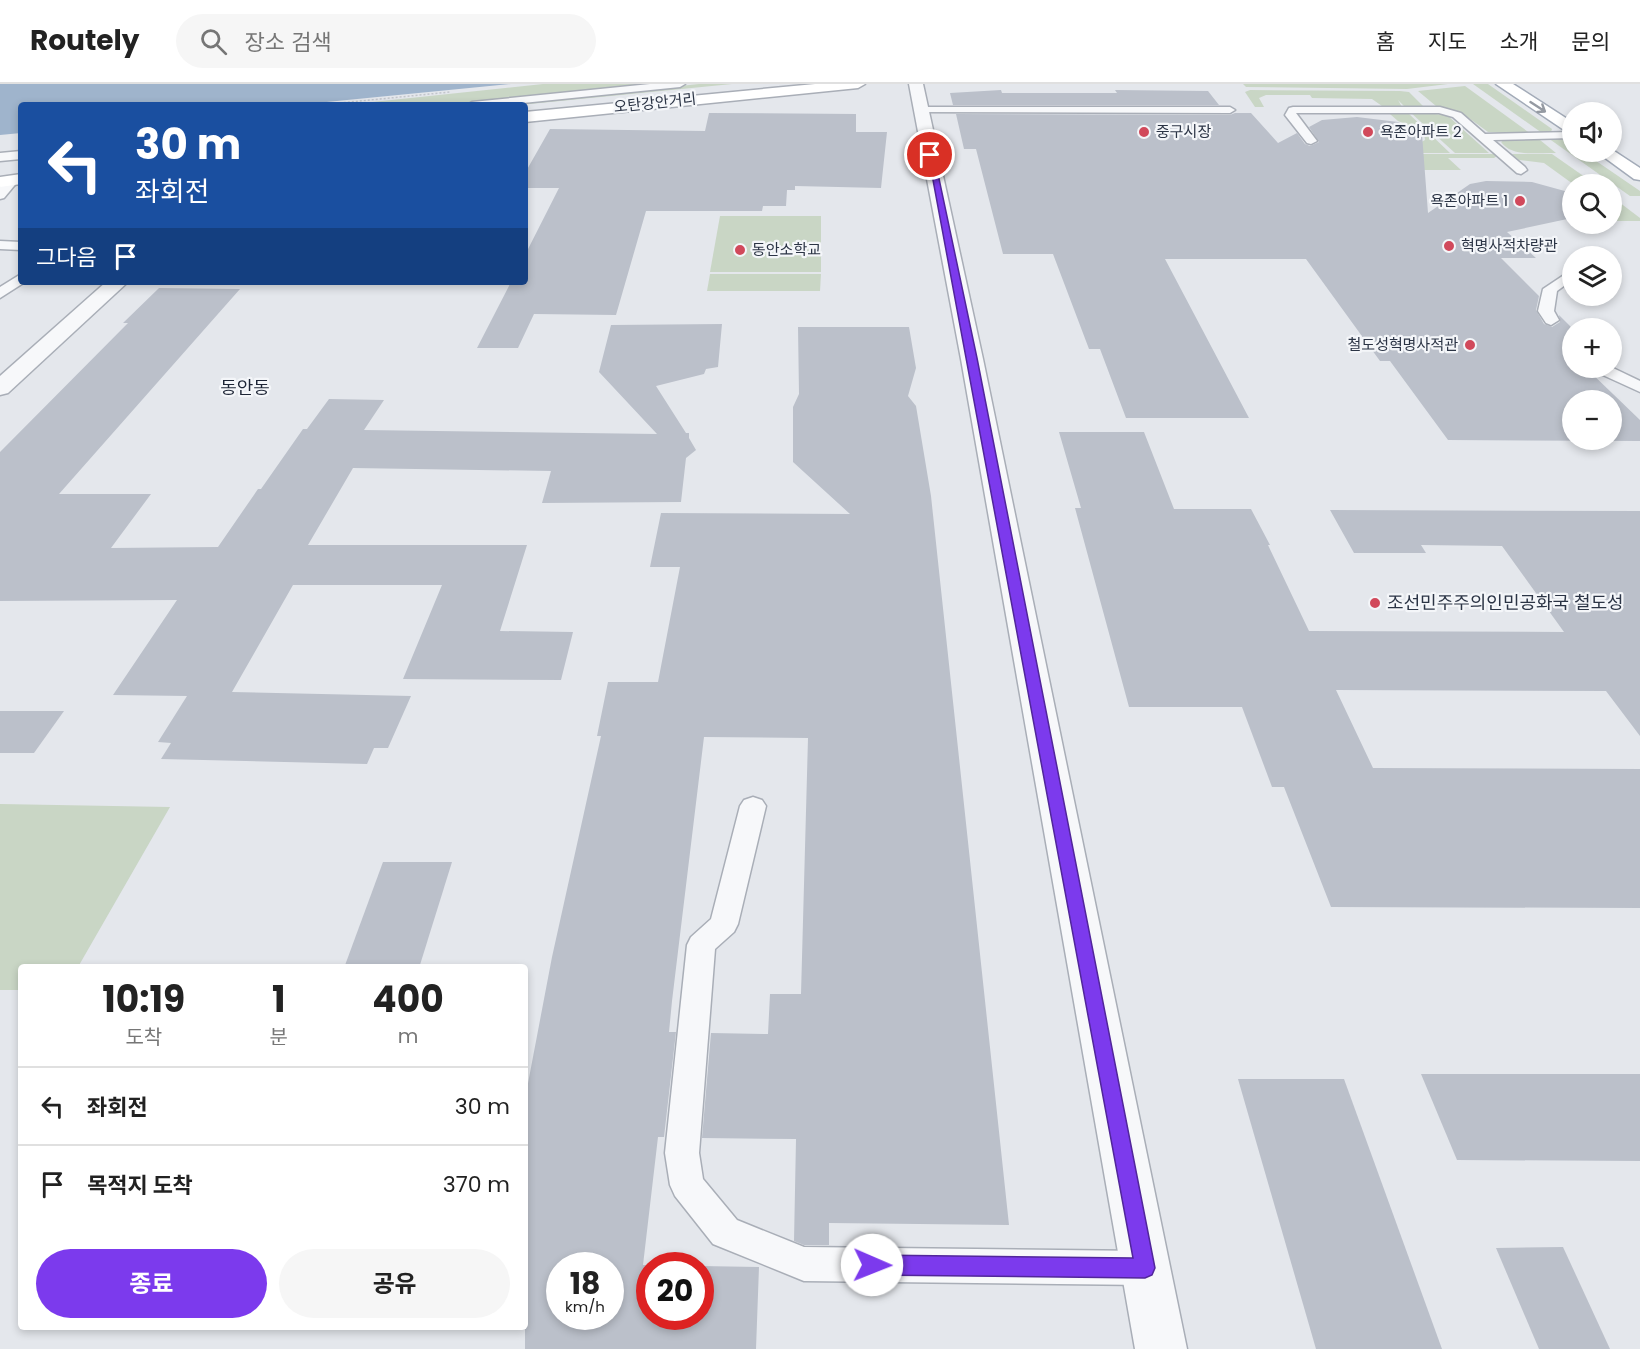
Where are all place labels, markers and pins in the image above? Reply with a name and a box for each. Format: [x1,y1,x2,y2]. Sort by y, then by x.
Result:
place label: 중구시장 [1156,121,1211,142]
place label: 욕존아파트 2 [1380,121,1462,142]
marker: 중구시장 [1137,125,1151,139]
marker: 욕존아파트 2 [1361,125,1375,139]
pin [904,129,955,180]
place label: 욕존아파트 1 [1430,190,1508,211]
marker: 욕존아파트 1 [1513,194,1527,208]
place label: 혁명사적차량관 [1461,235,1558,256]
place label: 동안소학교 [752,239,821,260]
marker: 혁명사적차량관 [1442,239,1456,253]
marker: 동안소학교 [733,243,747,257]
place label: 철도성혁명사적관 [1348,334,1458,355]
marker: 철도성혁명사적관 [1463,338,1477,352]
place label: 조선민주주의인민공화국 철도성 [1387,590,1624,615]
marker: 조선민주주의인민공화국 철도성 [1368,596,1382,610]

